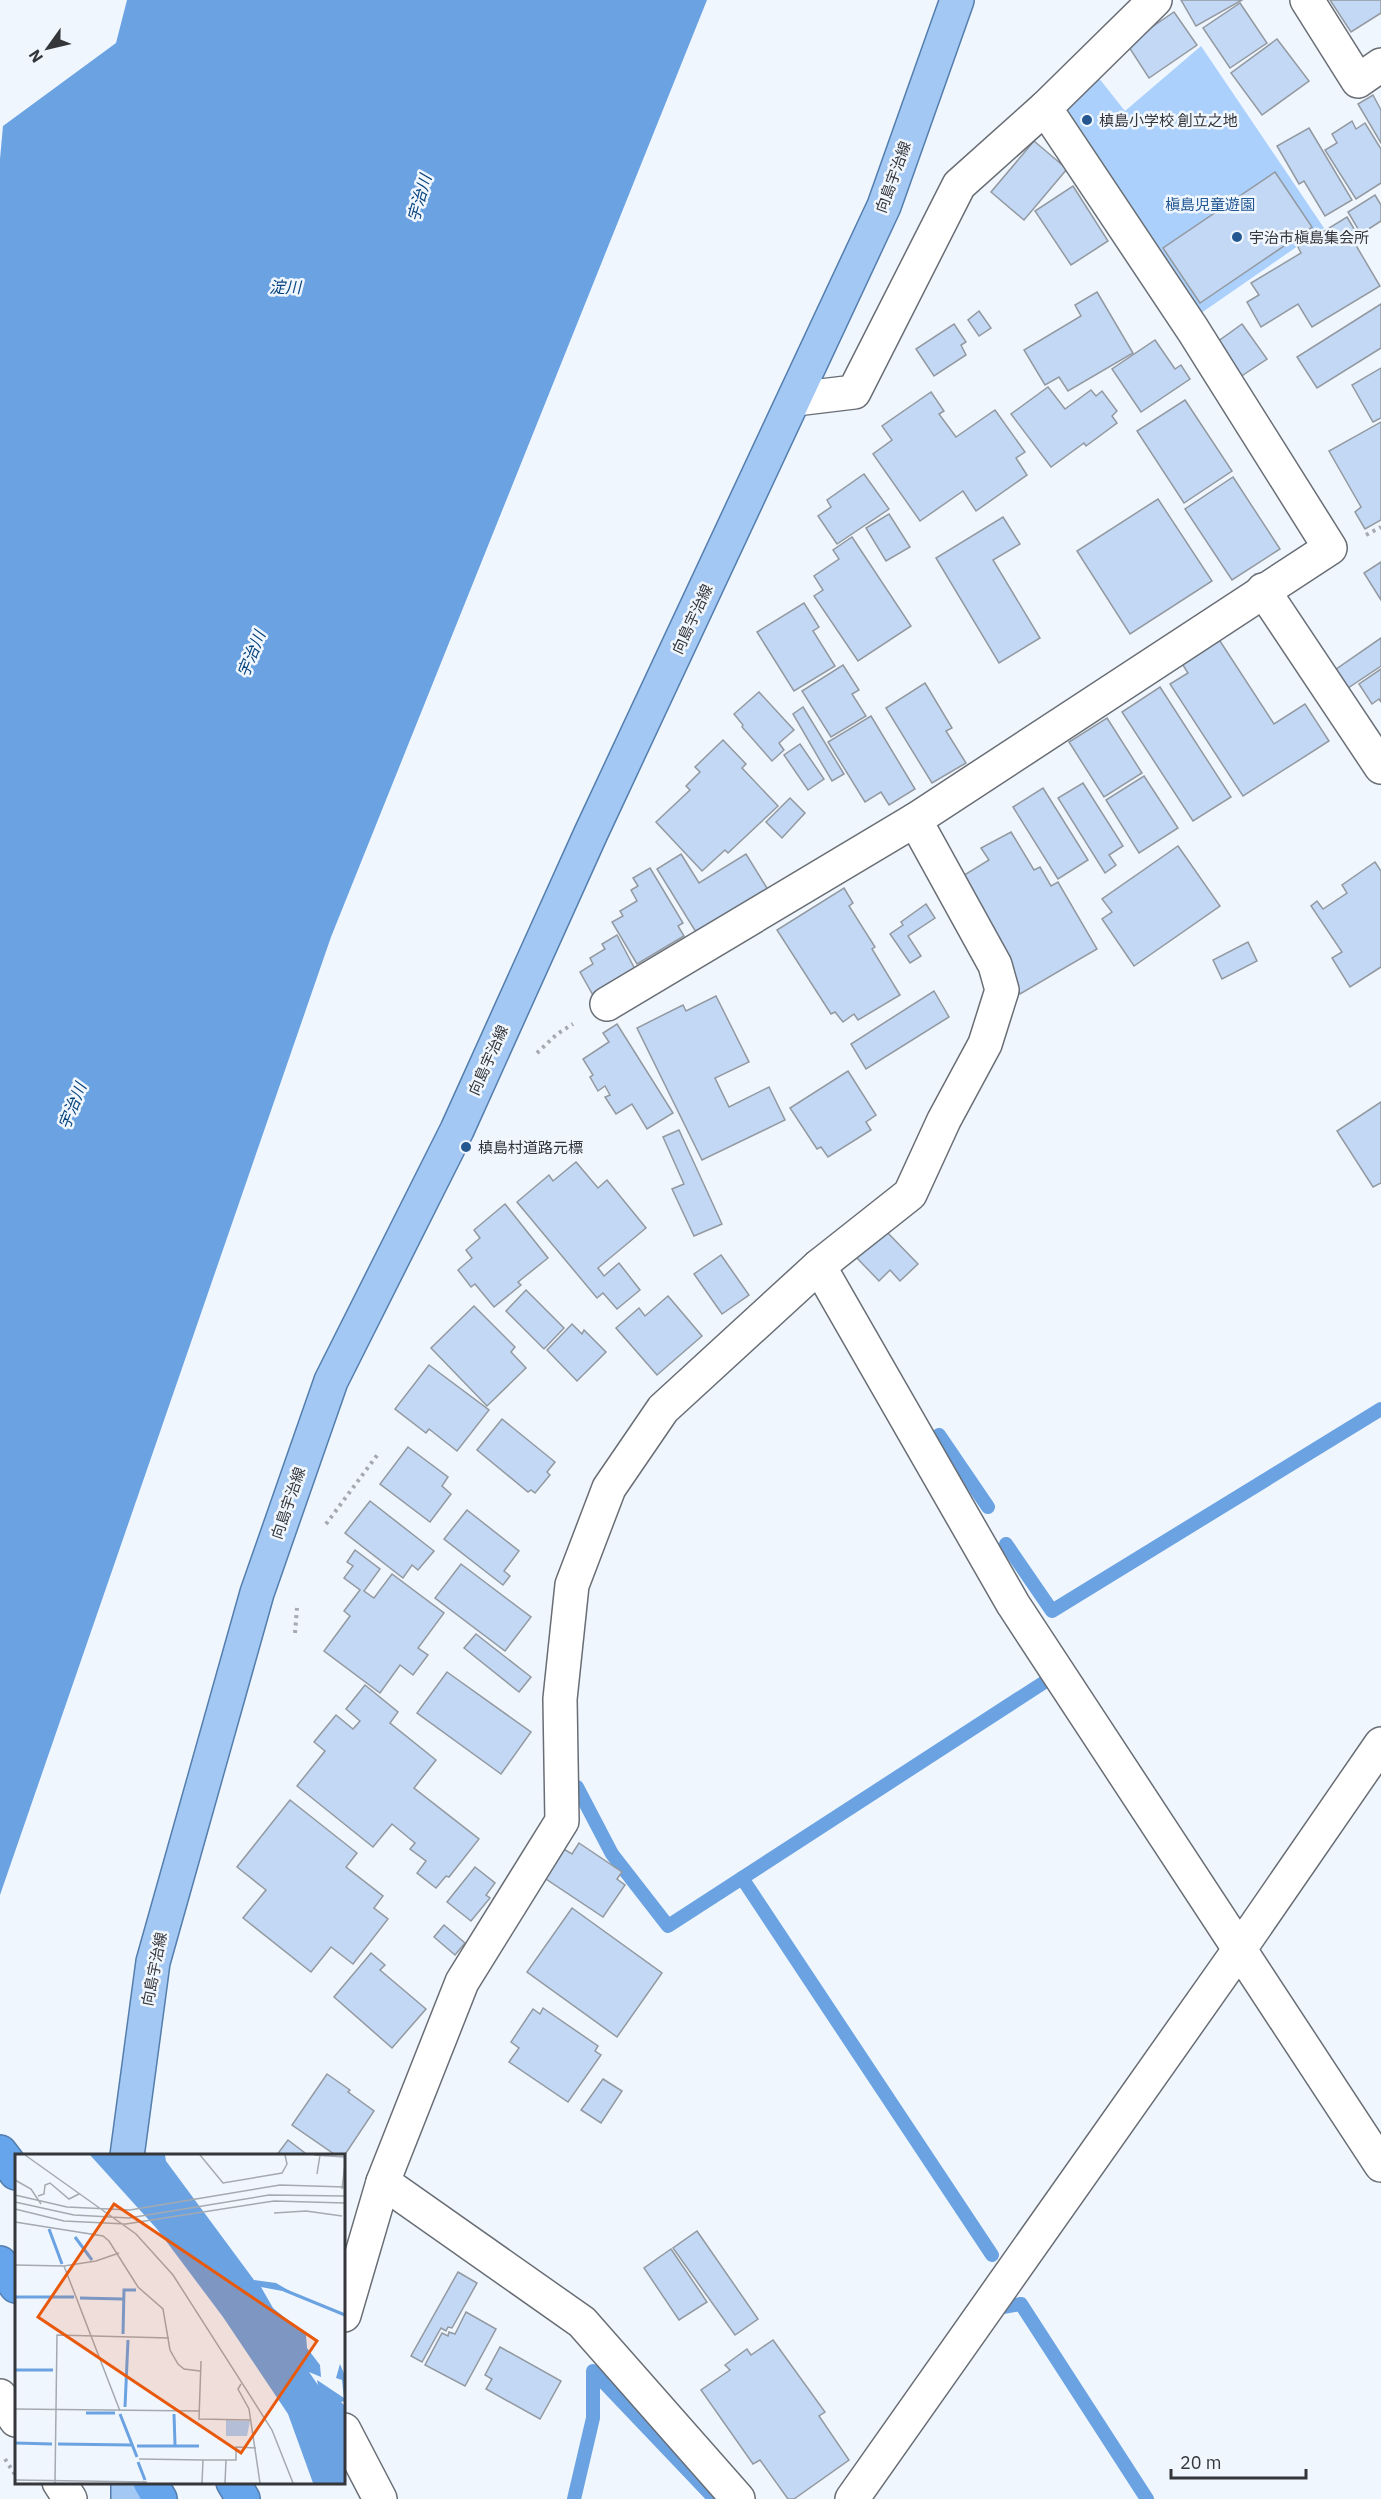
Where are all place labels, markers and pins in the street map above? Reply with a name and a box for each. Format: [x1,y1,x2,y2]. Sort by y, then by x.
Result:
place label: 槙島小学校 創立之地 [1099,111,1238,130]
marker: 槙島小学校 創立之地 [1080,113,1094,127]
place label: 宇治市槇島集会所 [1249,228,1369,247]
marker: 宇治市槇島集会所 [1230,230,1244,244]
place label: 槙島村道路元標 [478,1138,583,1157]
marker: 槙島村道路元標 [459,1140,473,1154]

